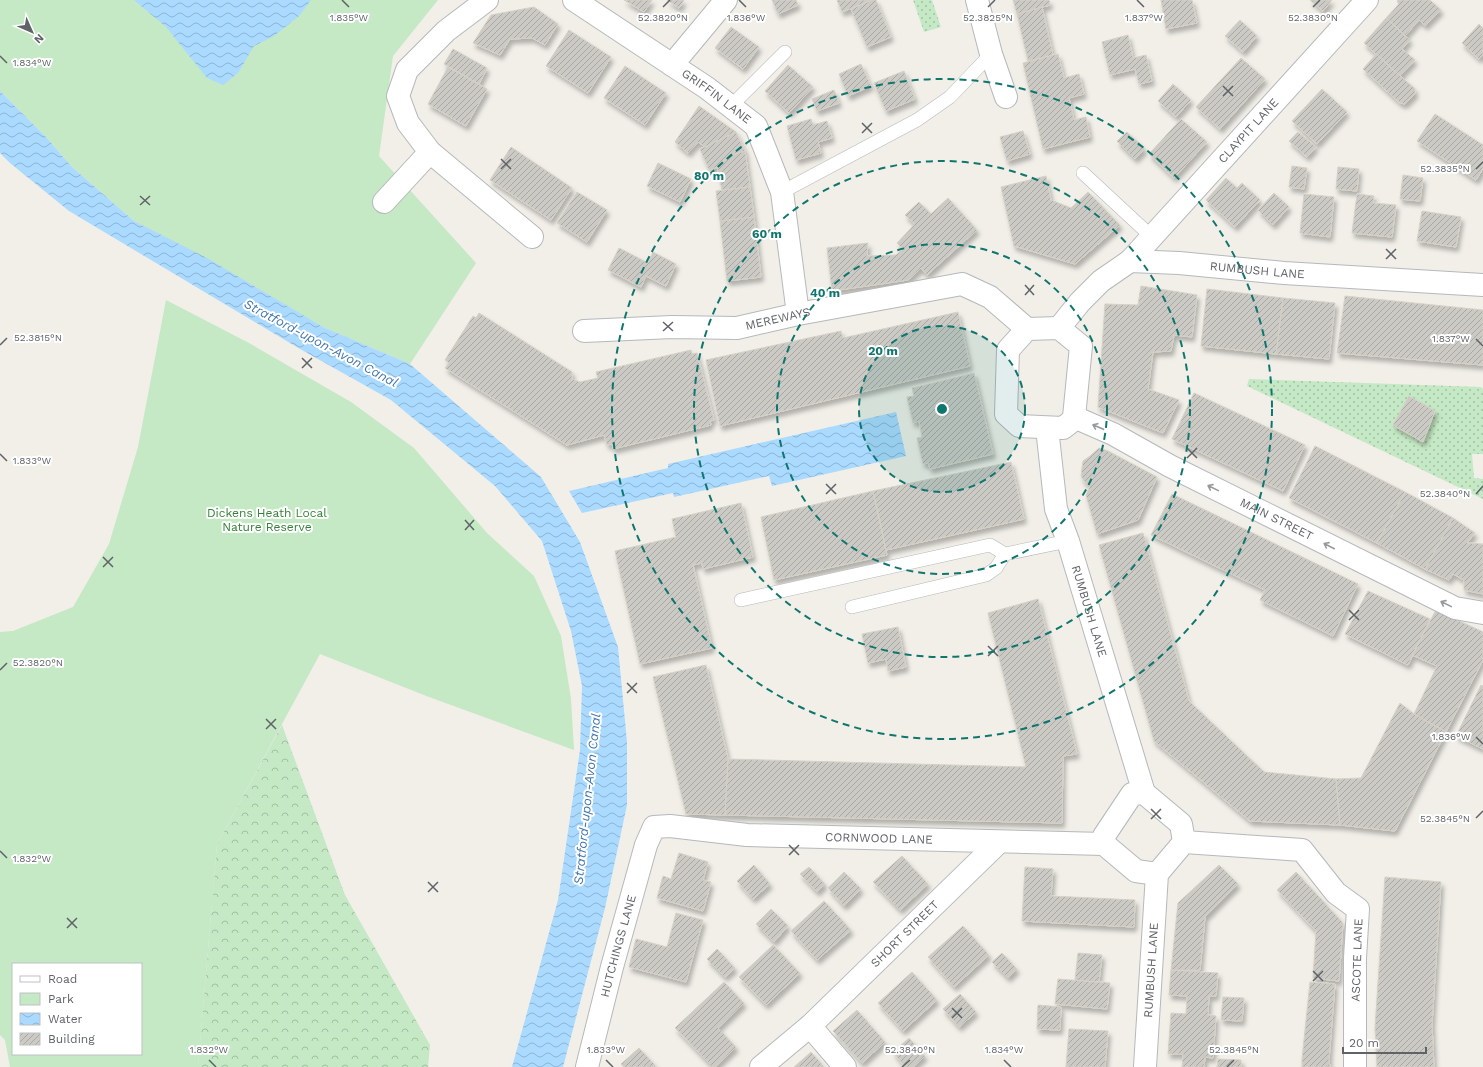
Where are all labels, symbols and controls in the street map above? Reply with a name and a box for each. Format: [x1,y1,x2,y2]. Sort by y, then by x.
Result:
north arrow [12,12,52,52]
text: 1.835°W [330,12,369,23]
text: 52.3820°N [638,12,688,23]
text: 1.836°W [727,12,766,23]
text: 52.3825°N [963,12,1013,23]
text: 1.837°W [1125,12,1163,23]
text: 52.3830°N [1288,12,1338,23]
text: N [31,31,46,46]
text: 1.834°W [13,57,52,68]
street label: GRIFFIN LANE [679,66,754,127]
street label: CLAYPIT LANE [1215,95,1282,166]
text: 52.3835°N [1420,163,1470,174]
text: 80 m [694,169,724,183]
text: 60 m [752,227,782,241]
street label: RUMBUSH LANE [1209,259,1305,281]
text: 40 m [810,286,840,300]
water label: Stratford-upon-Avon Canal [242,296,401,390]
street label: MEREWAYS [744,305,811,333]
text: 52.3815°N [14,332,62,343]
text: 1.837°W [1432,333,1470,344]
text: 20 m [868,344,898,358]
centre of rings [935,402,949,416]
one-way arrow [1092,423,1104,431]
text: 1.833°W [13,455,52,466]
one-way arrow [1207,483,1219,491]
text: 52.3840°N [1420,488,1470,499]
street label: MAIN STREET [1238,495,1315,543]
park label: Dickens Heath Local Nature Reserve [207,506,327,534]
one-way arrow [1323,541,1335,549]
street label: RUMBUSH LANE [1069,564,1110,659]
one-way arrow [1440,599,1452,607]
text: 52.3820°N [13,657,63,668]
water label: Stratford-upon-Avon Canal [571,713,603,885]
text: 1.836°W [1432,731,1471,742]
text: 52.3845°N [1420,813,1470,824]
street label: CORNWOOD LANE [825,830,933,847]
text: 1.832°W [13,853,52,864]
street label: HUTCHINGS LANE [598,893,639,999]
street label: SHORT STREET [868,898,942,970]
street label: ASCOTE LANE [1349,918,1365,1002]
street label: RUMBUSH LANE [1141,922,1161,1018]
legend [12,963,142,1055]
text: Road [48,972,77,986]
text: Park [48,992,74,1006]
text: Water [48,1012,83,1026]
scale bar [1343,1029,1426,1055]
text: Building [48,1032,95,1046]
text: 20 m [1349,1036,1379,1050]
text: 1.832°W [190,1044,229,1055]
text: 1.833°W [587,1044,626,1055]
text: 52.3840°N [885,1044,935,1055]
text: 1.834°W [985,1044,1024,1055]
text: 52.3845°N [1209,1044,1259,1055]

